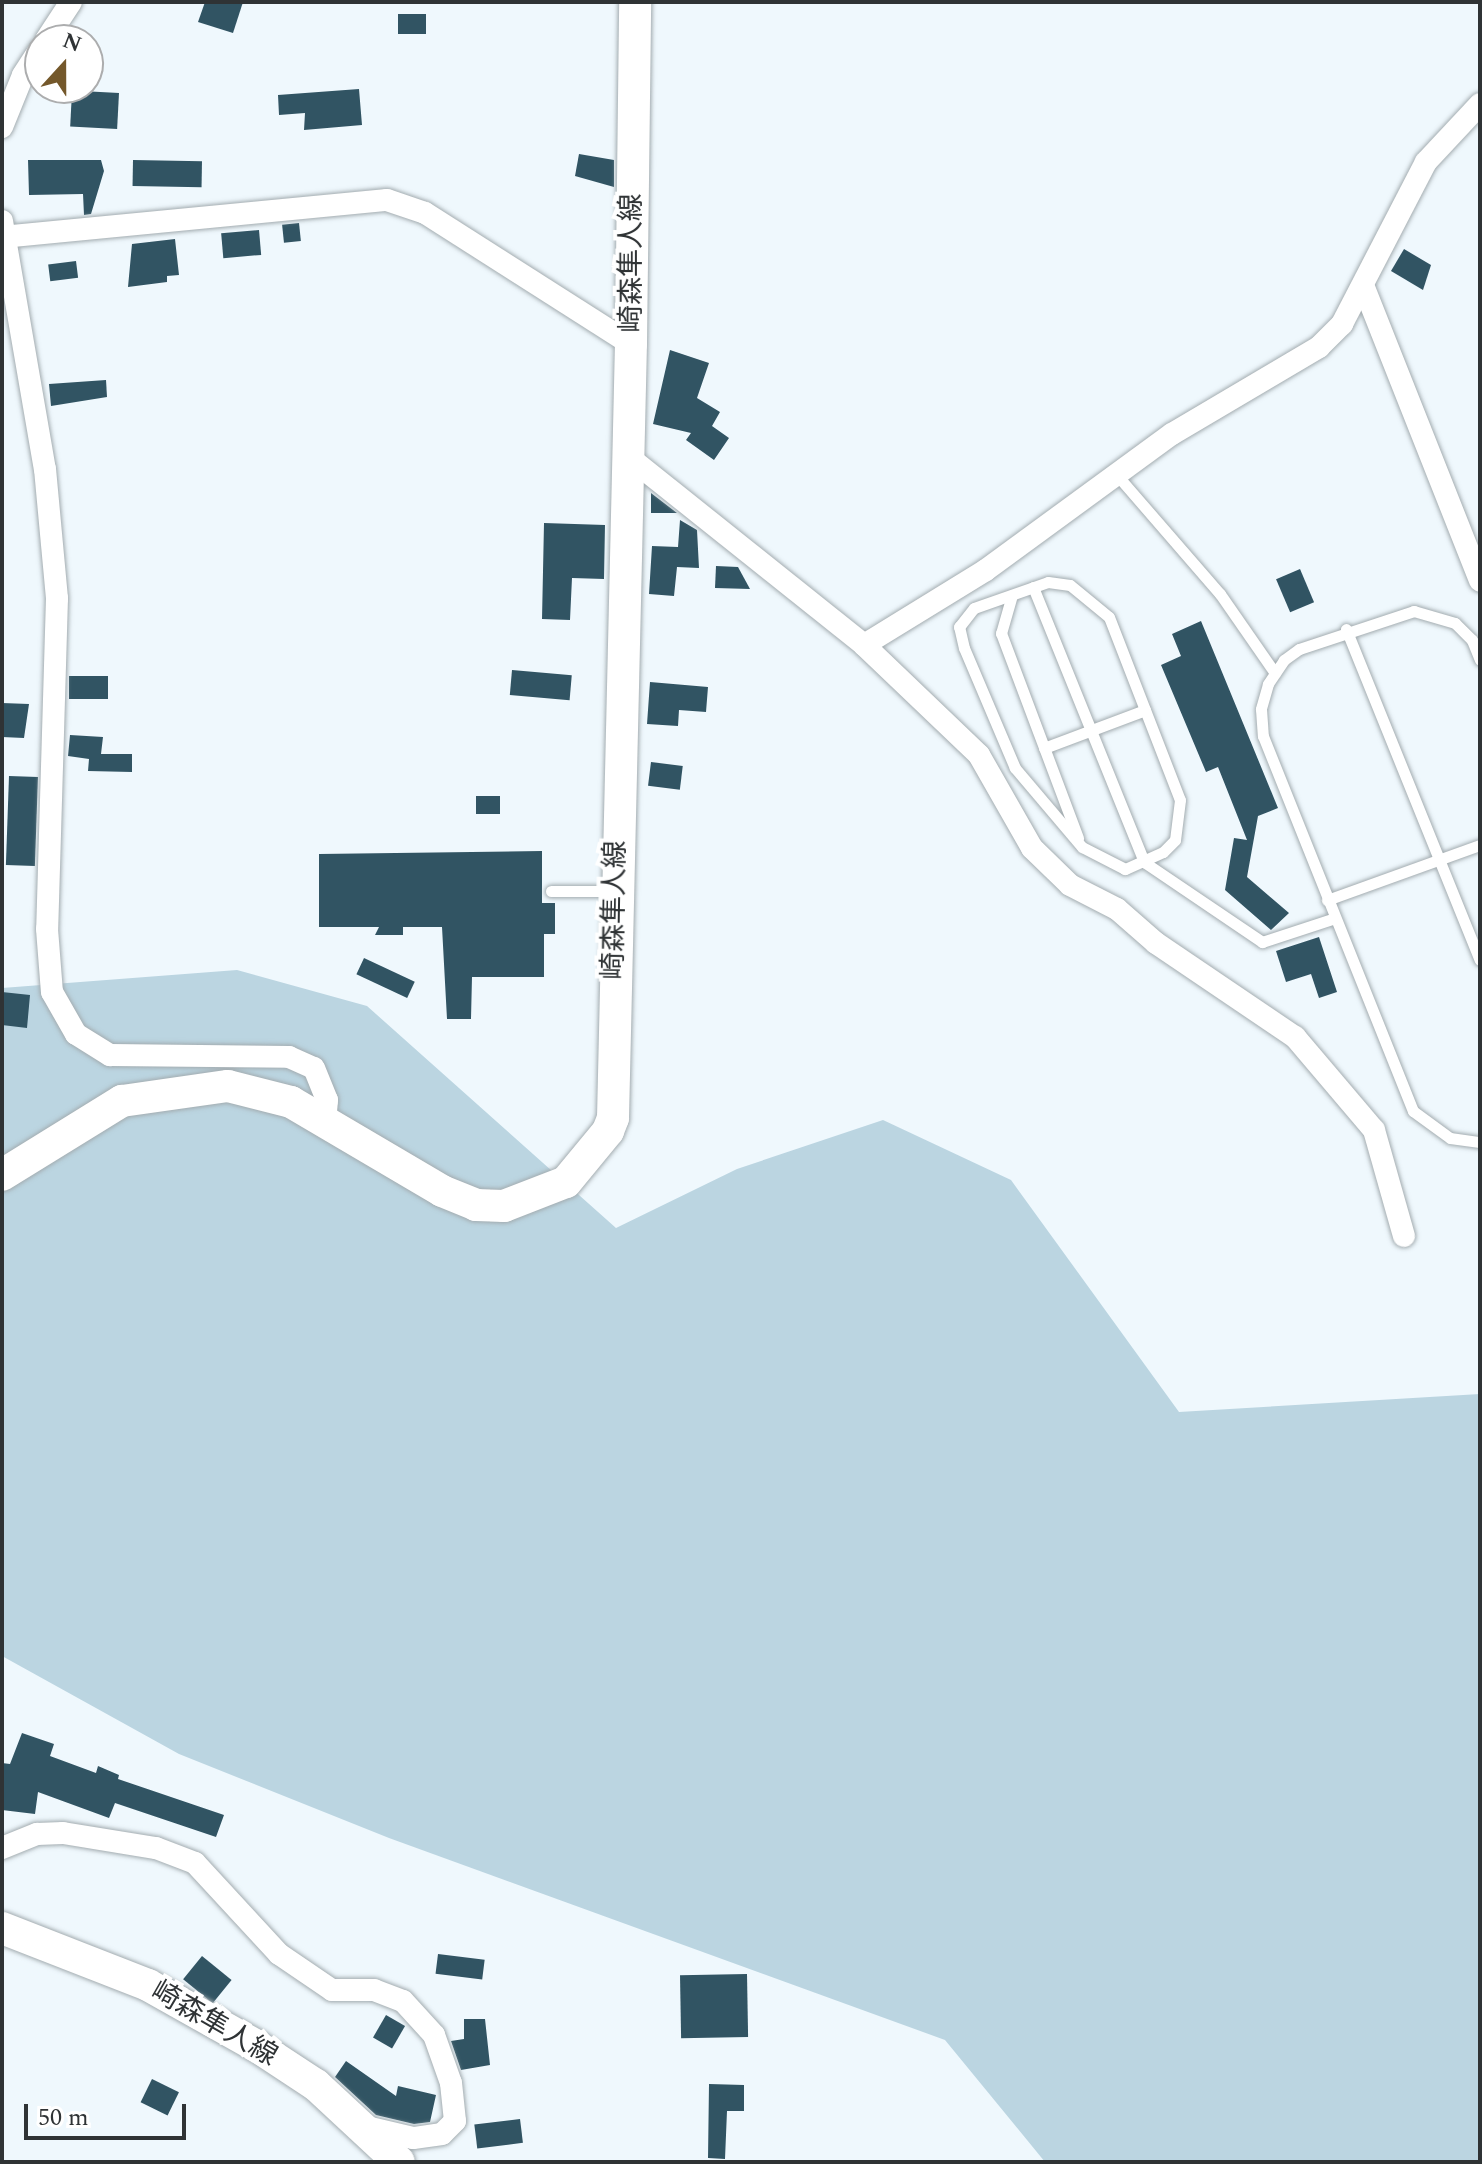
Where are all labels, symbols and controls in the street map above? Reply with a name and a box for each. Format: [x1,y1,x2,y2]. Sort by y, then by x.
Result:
north arrow [24,24,104,104]
text: N [58,24,86,62]
street label: 崎森隼人線 [615,193,649,333]
street label: 崎森隼人線 [597,840,633,980]
street label: 崎森隼人線 [145,1974,283,2074]
scale bar [28,2088,190,2138]
text: 50 m [38,2100,89,2136]

